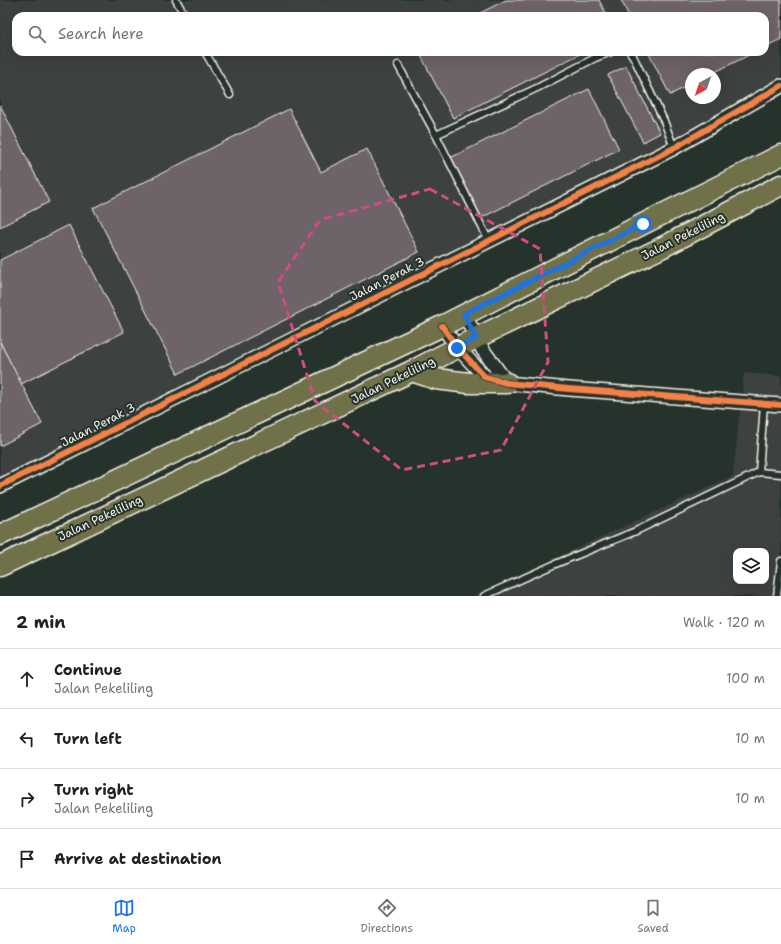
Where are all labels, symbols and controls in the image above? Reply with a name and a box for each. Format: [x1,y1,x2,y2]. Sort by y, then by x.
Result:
search box [12,12,769,56]
icon: search [26,23,48,45]
text: Search here [58,24,144,44]
north arrow [685,68,721,104]
street label: Jalan Pekeliling [639,208,727,264]
route start [634,215,652,233]
street label: Jalan Perak 3 [347,253,427,305]
route end [448,339,466,357]
street label: Jalan Pekeliling [348,353,438,407]
street label: Jalan Perak 3 [58,399,138,451]
street label: Jalan Pekeliling [55,491,145,545]
map controls [733,548,769,584]
button: layers [733,548,769,584]
text: 2 min [16,611,66,633]
text: Walk · 120 m [683,614,765,631]
text: Continue [54,660,122,680]
icon: ahead [16,668,38,690]
text: 100 m [726,670,765,687]
text: Jalan Pekeliling [54,680,153,697]
icon: left [16,728,38,750]
text: Turn left [54,729,122,749]
text: 10 m [735,730,765,747]
text: Turn right [54,780,134,800]
icon: right [16,788,38,810]
text: 10 m [735,790,765,807]
text: Jalan Pekeliling [54,800,153,817]
icon: arrive [16,848,38,870]
text: Arrive at destination [54,849,222,869]
tab: Map [112,897,136,936]
tab: Directions [360,897,413,936]
tab: Saved [637,897,669,936]

